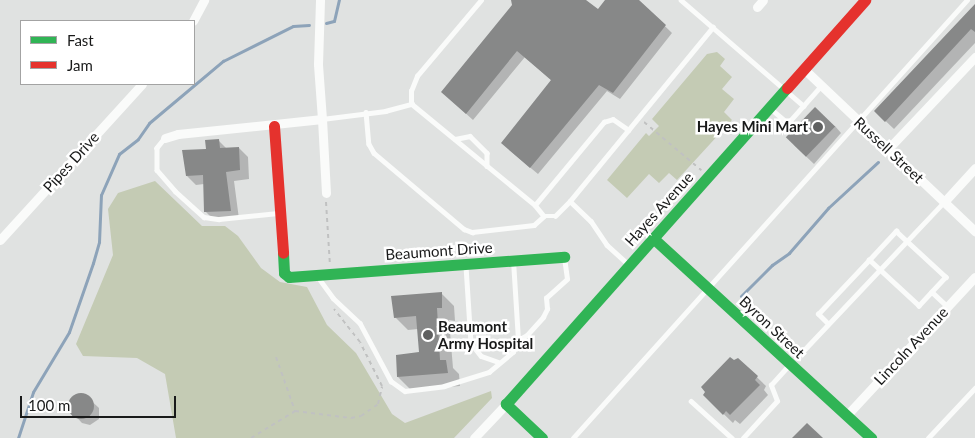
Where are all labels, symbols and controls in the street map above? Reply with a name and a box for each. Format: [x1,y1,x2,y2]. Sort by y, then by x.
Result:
legend [20,20,195,85]
text: Fast [67,31,94,49]
text: Jam [67,56,93,74]
street label: Russell Street [850,113,928,187]
place label: Hayes Mini Mart [697,118,808,136]
marker: Hayes Mini Mart [812,121,824,133]
street label: Pipes Drive [39,128,103,196]
street label: Hayes Avenue [621,168,697,250]
street label: Beaumont Drive [385,238,493,264]
street label: Byron Street [736,292,808,362]
street label: Lincoln Avenue [870,303,952,389]
place label: Beaumont Army Hospital [438,317,534,352]
marker: Beaumont Army Hospital [422,329,434,341]
scale bar [22,386,179,418]
text: 100 m [28,396,70,414]

